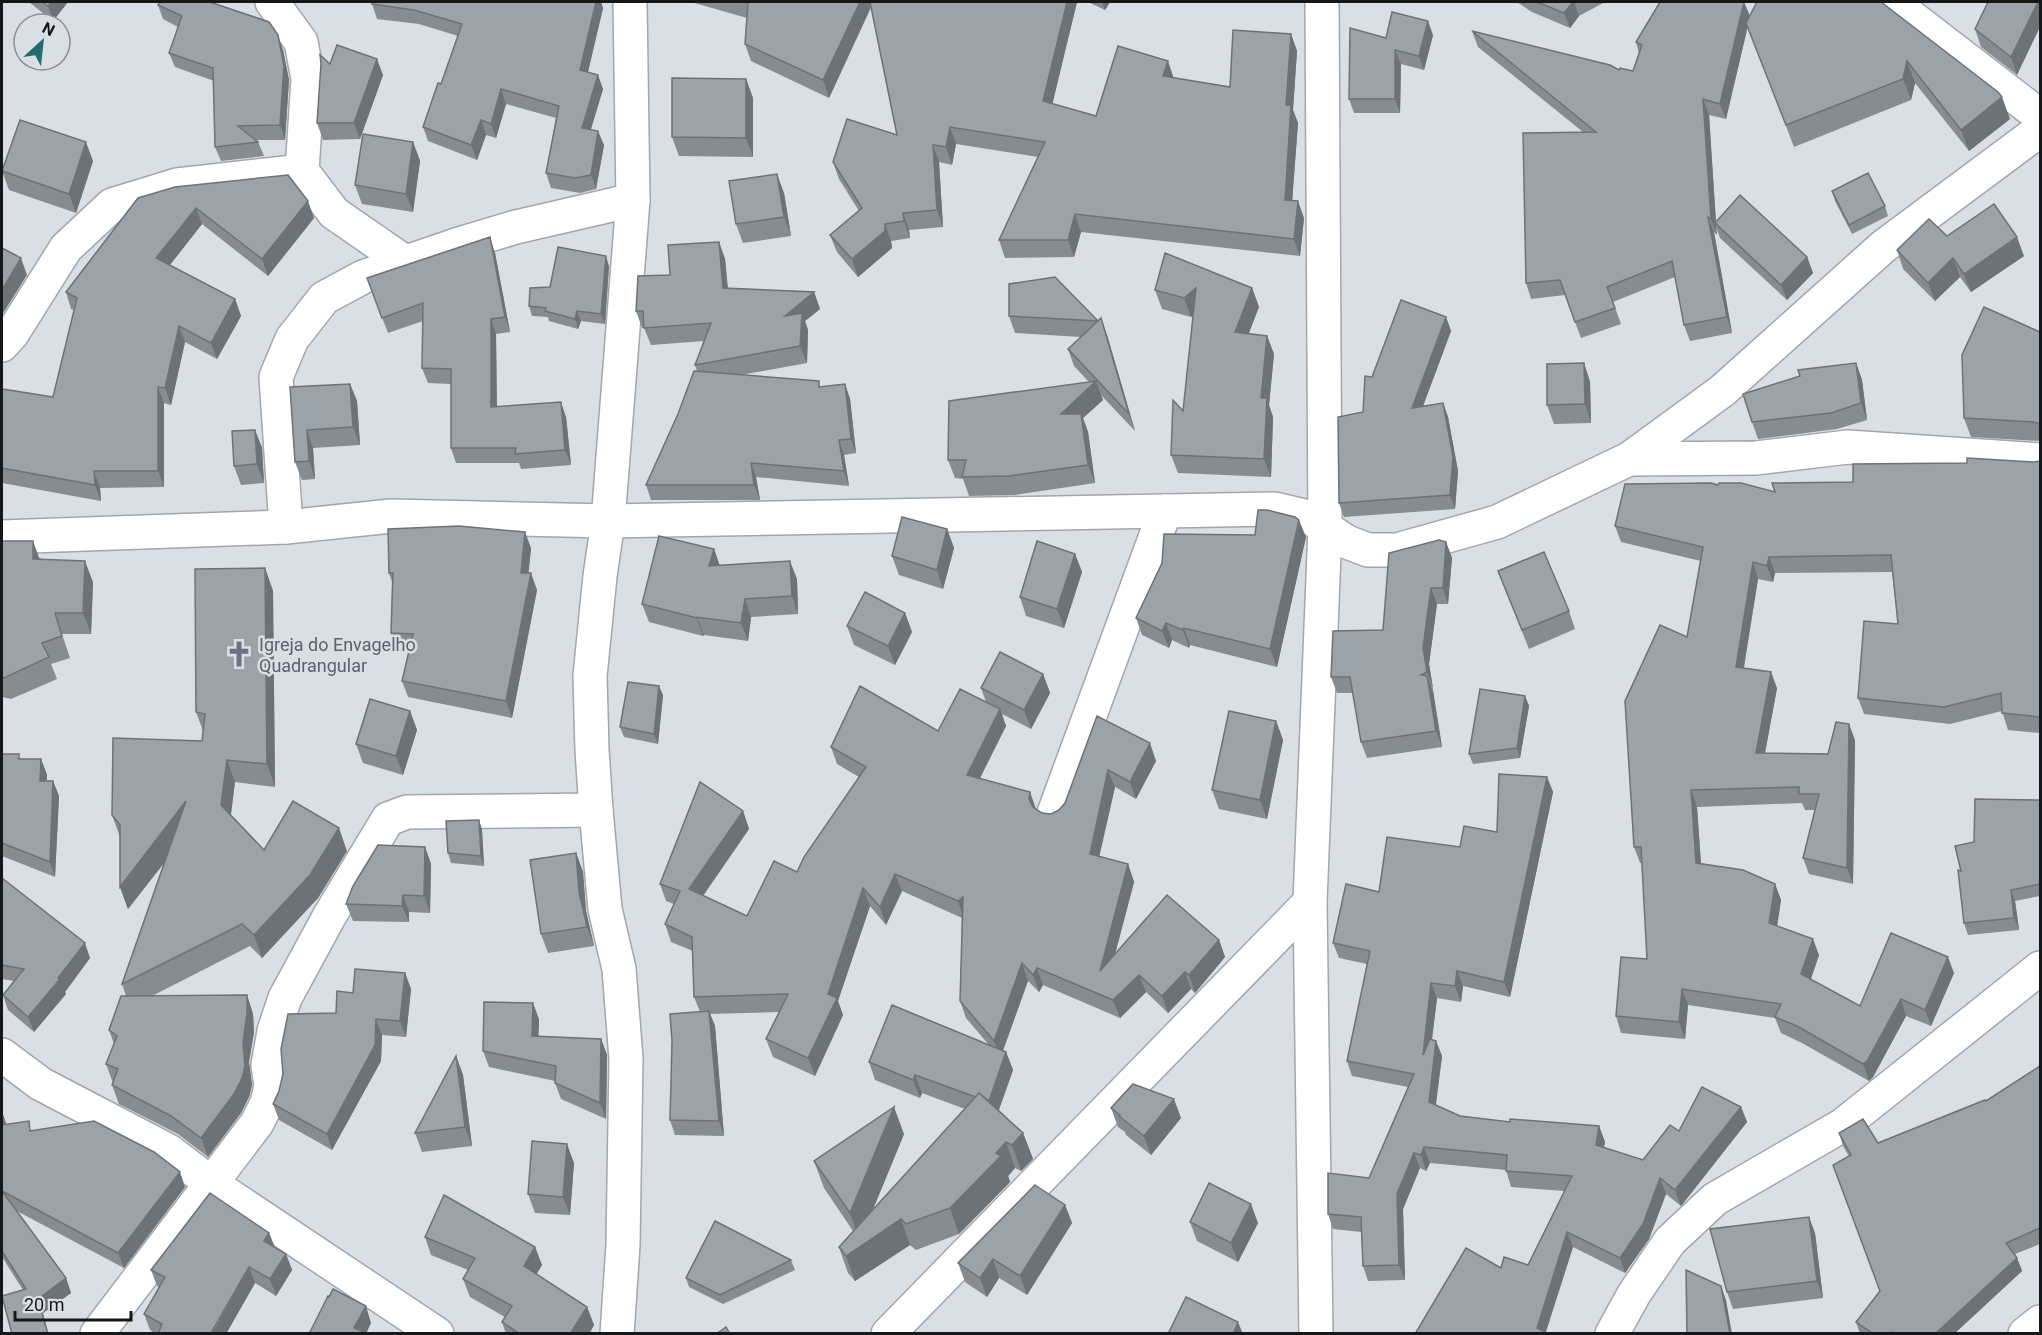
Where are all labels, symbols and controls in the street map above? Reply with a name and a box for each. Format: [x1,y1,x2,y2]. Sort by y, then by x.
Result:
north arrow [12,12,72,72]
text: N [39,18,58,40]
place label: Igreja do Envagelho Quadrangular [259,634,416,676]
church icon: Igreja do Envagelho Quadrangular [224,639,254,669]
scale bar [15,1284,130,1322]
text: 20 m [24,1294,64,1315]

